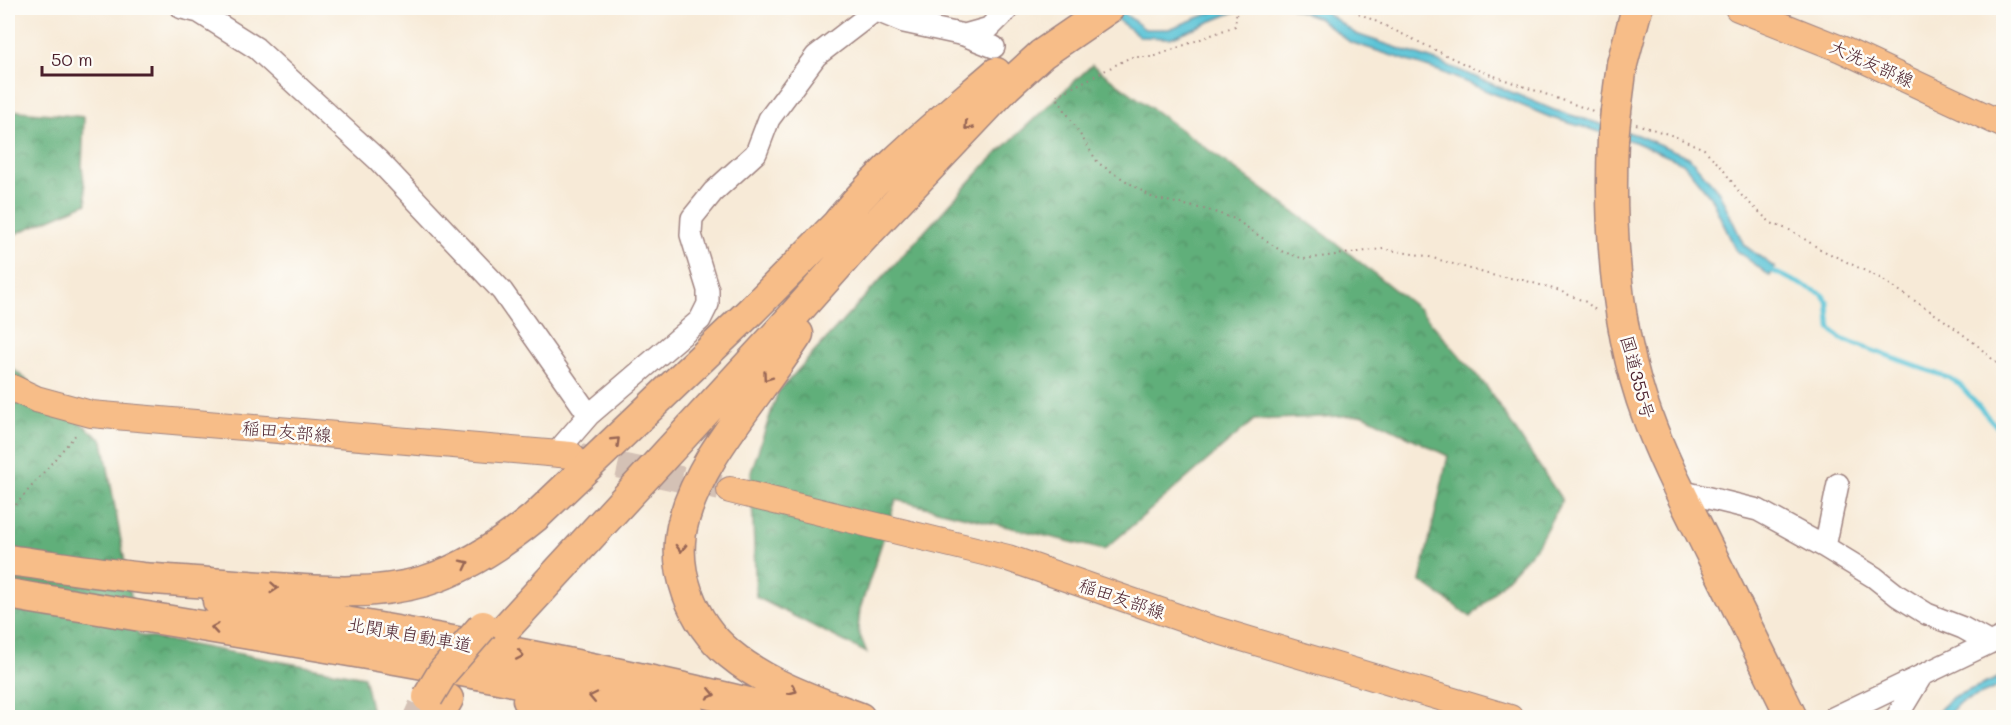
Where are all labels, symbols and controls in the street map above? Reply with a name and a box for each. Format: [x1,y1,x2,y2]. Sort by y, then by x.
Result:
street label: 大洗友部線 [1826,34,1918,92]
scale bar [42,39,152,77]
text: 50 m [51,47,93,71]
one-way arrow [965,119,976,130]
street label: 国道355号 [1615,333,1661,421]
one-way arrow [764,370,775,381]
street label: 稲田友部線 [241,415,333,447]
one-way arrow [608,438,619,449]
one-way arrow [675,544,687,553]
one-way arrow [458,559,469,571]
street label: 稲田友部線 [1076,572,1168,624]
one-way arrow [270,581,279,594]
street label: 北関東自動車道 [346,611,474,657]
one-way arrow [210,622,220,635]
one-way arrow [515,648,525,661]
one-way arrow [787,683,798,695]
one-way arrow [706,687,716,700]
one-way arrow [588,691,598,704]

